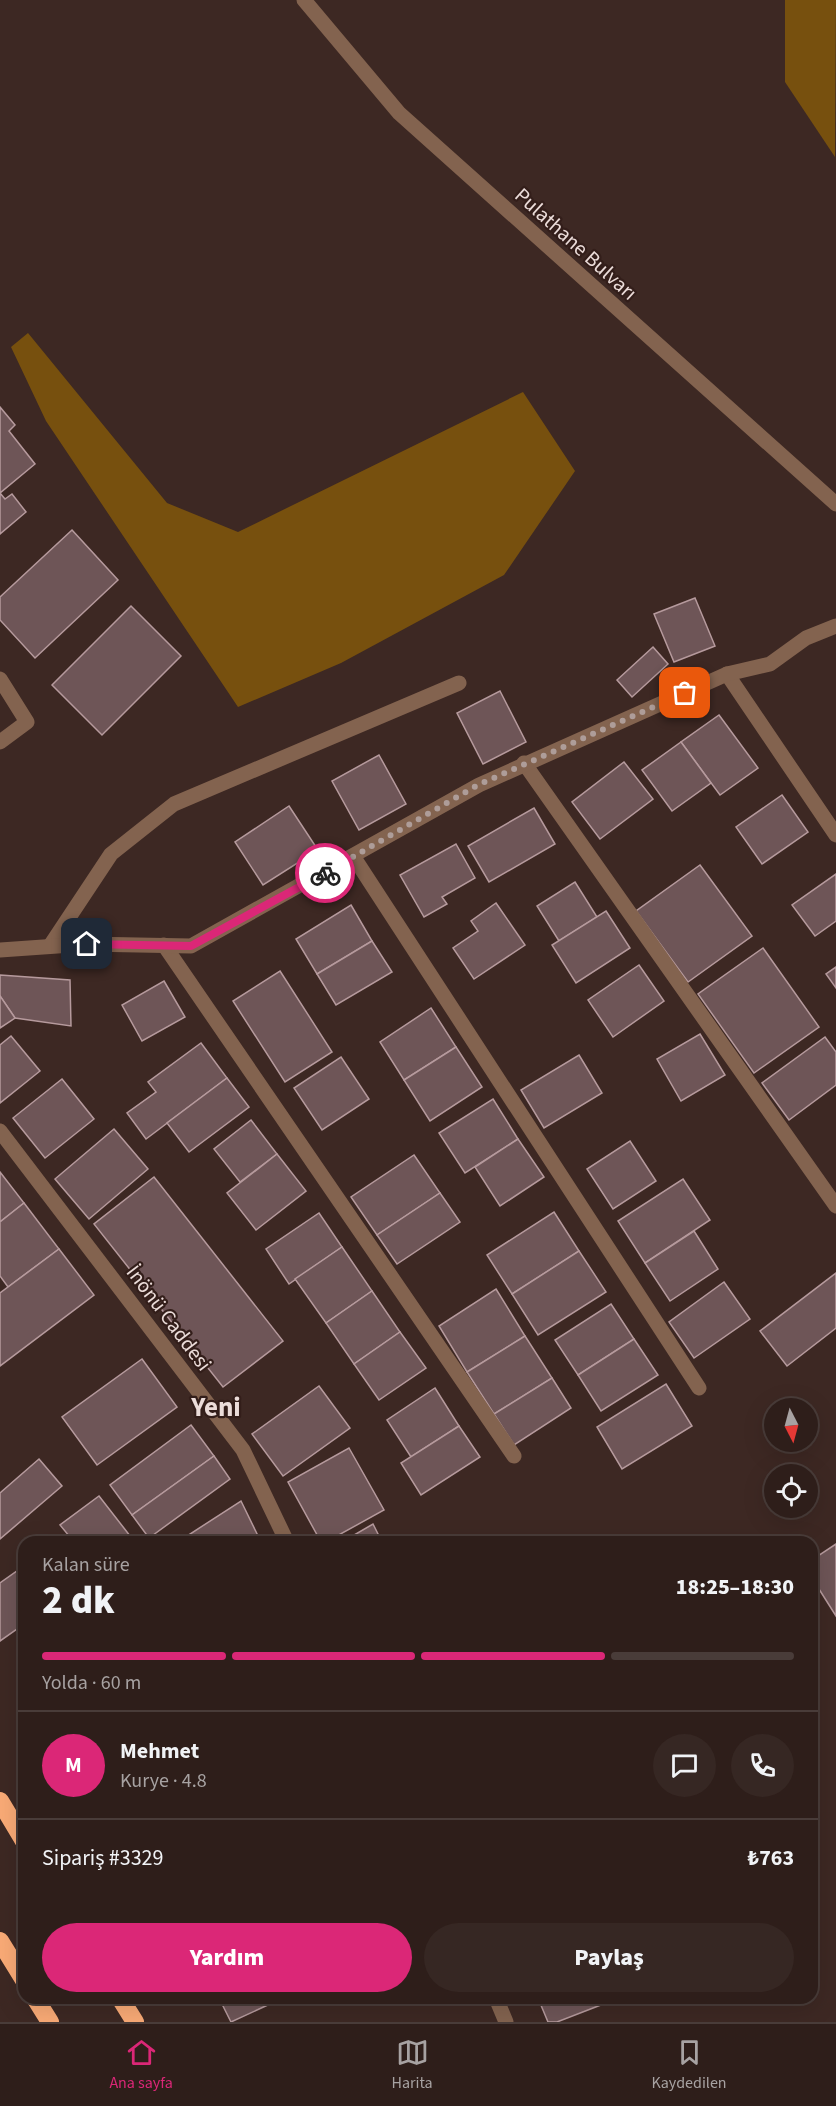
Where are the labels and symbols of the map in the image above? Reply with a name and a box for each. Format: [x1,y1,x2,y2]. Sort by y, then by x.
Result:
street label: Pulathane Bulvarı [508,181,644,307]
pin [659,667,710,718]
courier [295,843,355,903]
pin [61,918,112,969]
street label: İnönü Caddesi [119,1259,219,1377]
district label: Yeni [190,1388,241,1427]
north arrow [764,1398,818,1452]

